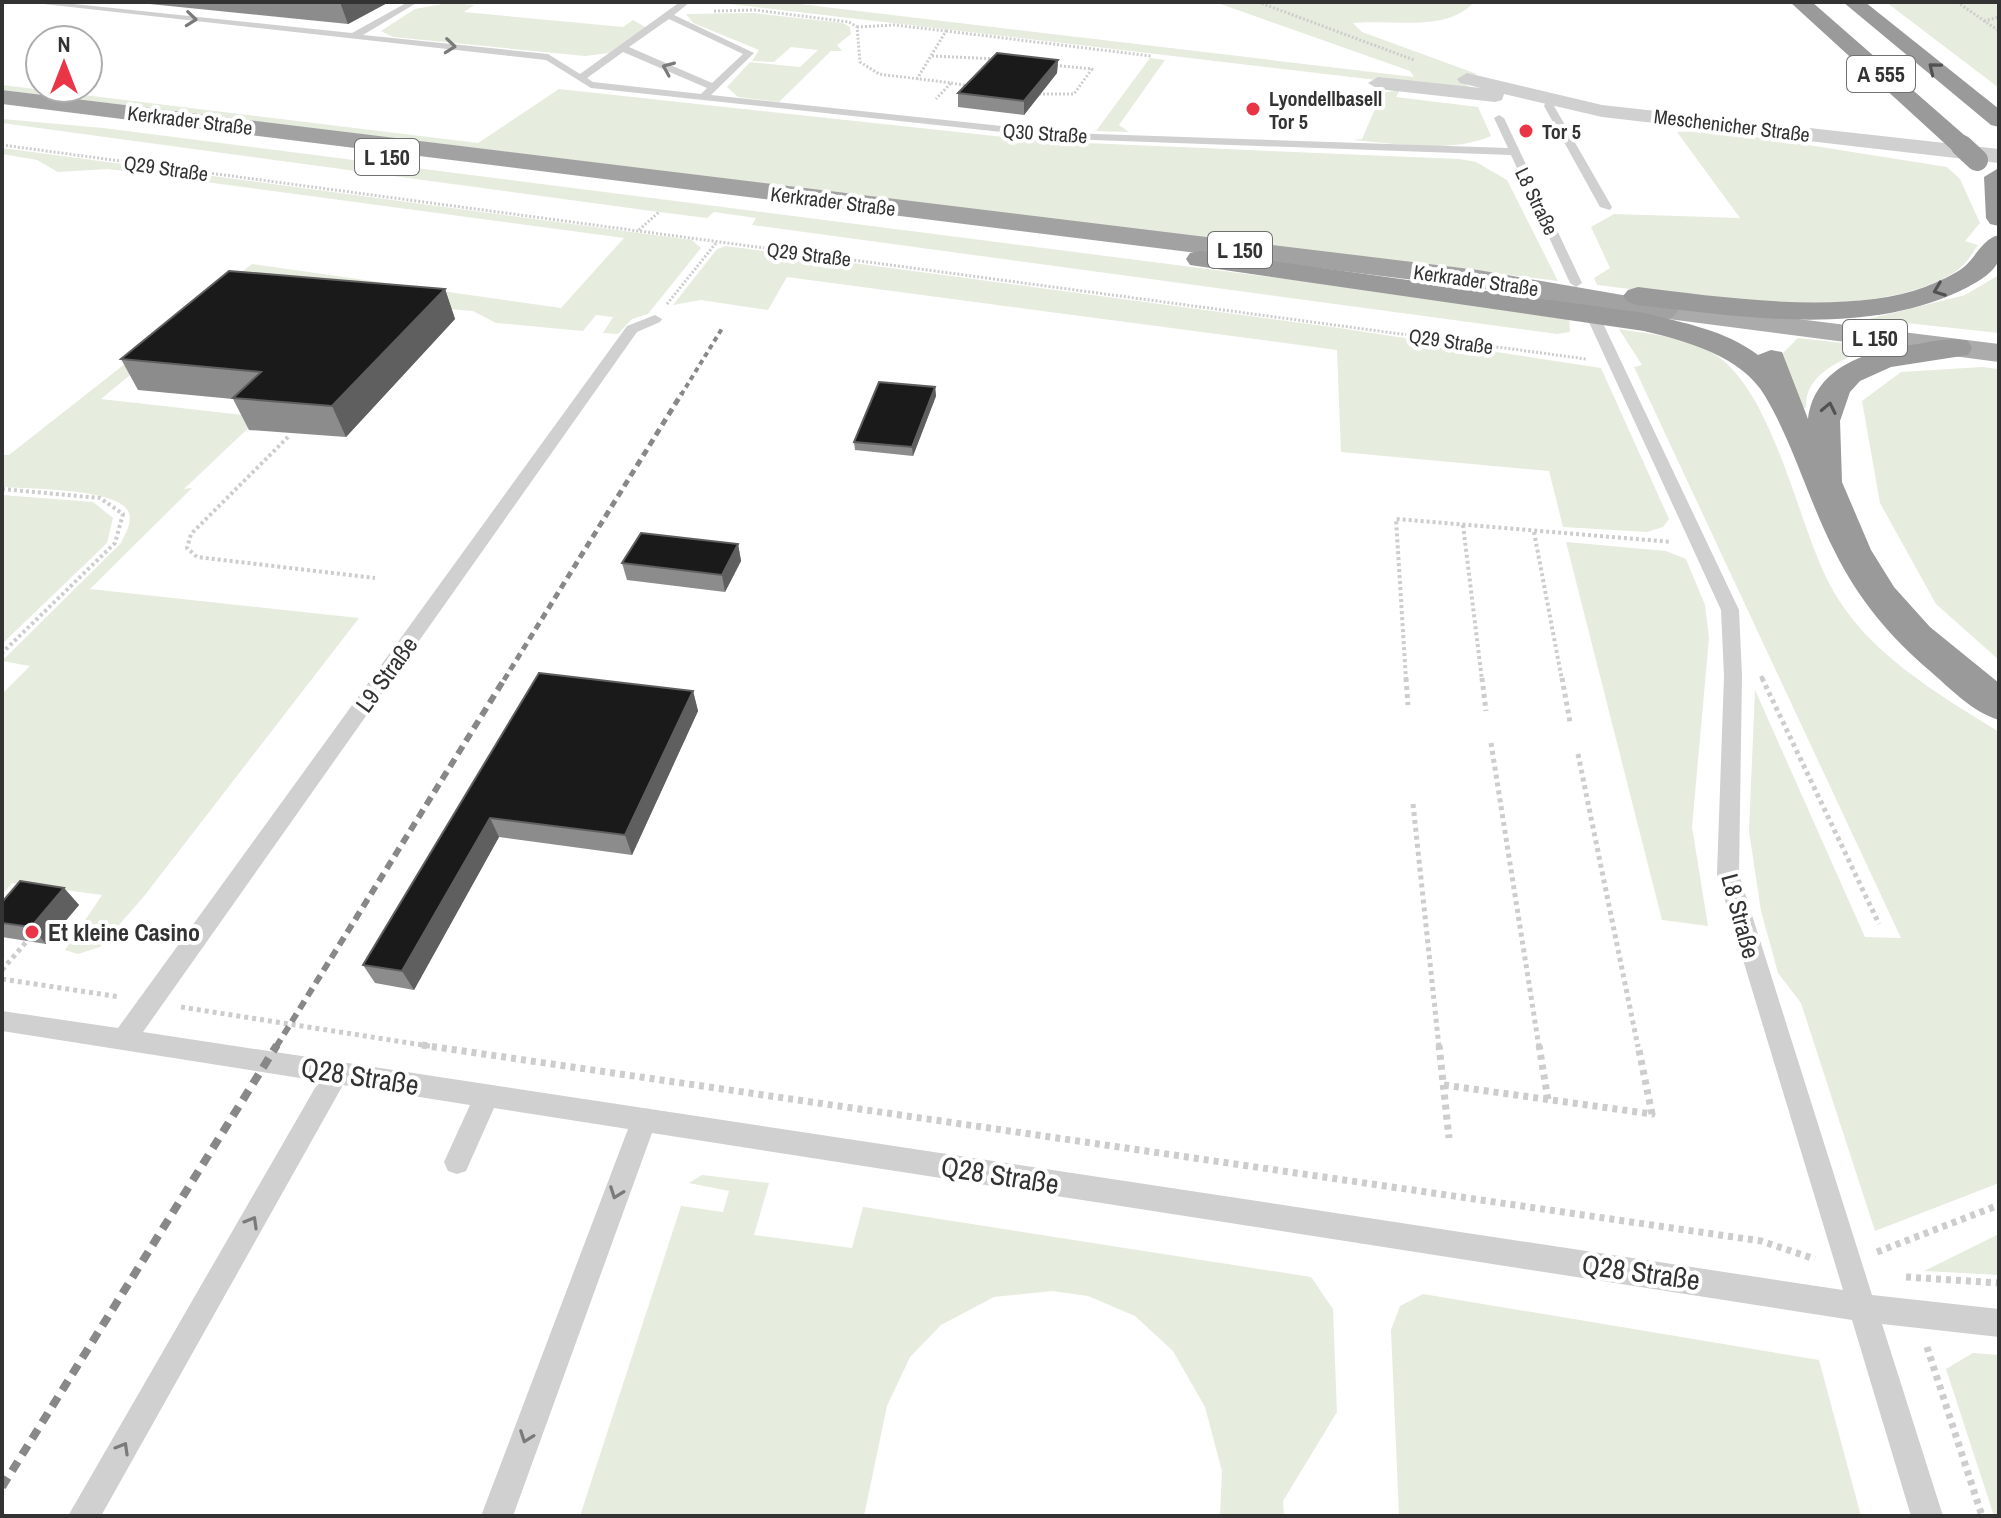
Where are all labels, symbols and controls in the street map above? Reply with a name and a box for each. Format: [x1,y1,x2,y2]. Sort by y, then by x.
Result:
one-way arrow [185,11,198,28]
north arrow [24,24,104,104]
text: N [57,29,71,59]
one-way arrow [443,38,456,55]
road number: A 555 [1847,56,1915,92]
one-way arrow [662,61,676,77]
one-way arrow [1929,63,1943,78]
place label: Lyondellbasell Tor 5 [1269,85,1382,135]
street label: Kerkrader Straße [126,99,254,141]
marker: Lyondellbasell Tor 5 [1244,100,1262,118]
street label: Meschenicher Straße [1653,102,1811,148]
street label: Q30 Straße [1002,117,1088,149]
place label: Tor 5 [1542,118,1581,145]
marker: Tor 5 [1517,122,1535,140]
road number: L 150 [355,139,419,175]
street label: Q29 Straße [122,149,210,187]
street label: L8 Straße [1509,163,1565,239]
street label: Kerkrader Straße [769,180,897,222]
road number: L 150 [1208,232,1272,268]
street label: Q29 Straße [765,235,853,273]
street label: Kerkrader Straße [1412,258,1540,302]
one-way arrow [1933,280,1947,297]
road number: L 150 [1843,320,1907,356]
street label: Q29 Straße [1407,322,1495,360]
one-way arrow [1820,402,1837,415]
street label: L9 Straße [348,630,424,718]
street label: L8 Straße [1714,870,1768,962]
place label: Et kleine Casino [48,916,200,948]
marker: Et kleine Casino [23,923,41,941]
street label: Q28 Straße [298,1048,422,1104]
street label: Q28 Straße [938,1147,1062,1203]
one-way arrow [610,1185,626,1199]
one-way arrow [242,1216,257,1230]
street label: Q28 Straße [1580,1245,1702,1299]
one-way arrow [519,1429,536,1443]
one-way arrow [113,1442,129,1457]

